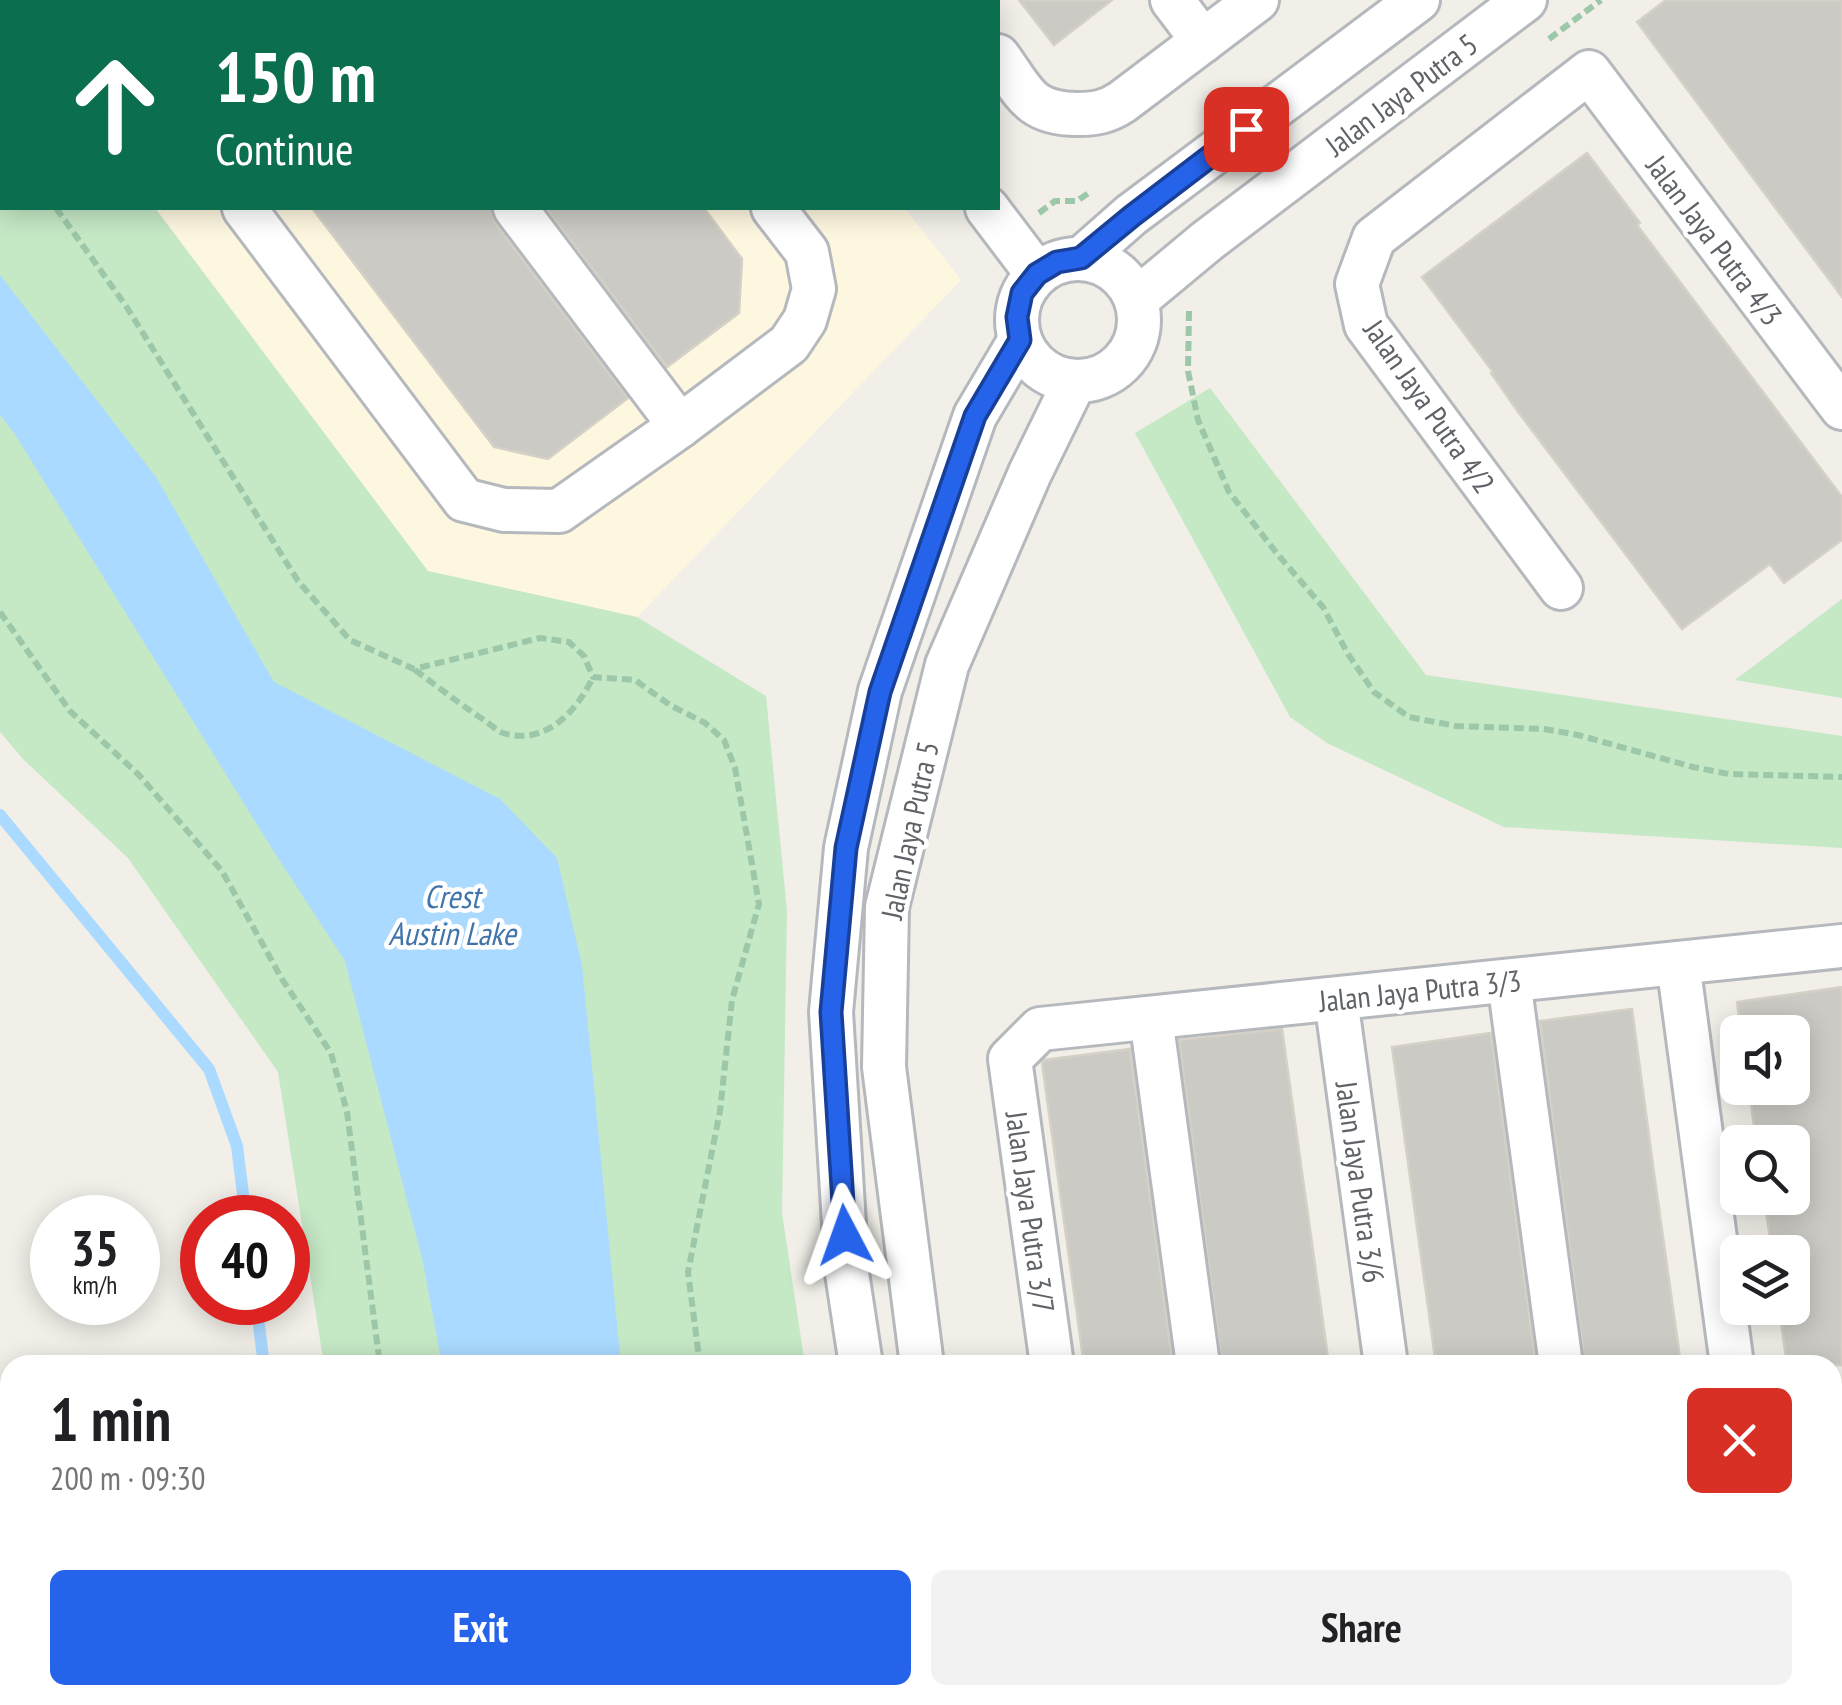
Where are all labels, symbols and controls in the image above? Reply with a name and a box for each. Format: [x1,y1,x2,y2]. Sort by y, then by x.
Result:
street label: Jalan Jaya Putra 5 [1316,24,1485,165]
text: 150 m [215,31,376,121]
icon: ahead [50,40,180,170]
pin [1204,87,1289,172]
icon: arrive [1219,102,1274,157]
text: Continue [215,119,354,177]
street label: Jalan Jaya Putra 4/3 [1638,146,1792,333]
street label: Jalan Jaya Putra 4/2 [1355,311,1504,500]
street label: Jalan Jaya Putra 5 [871,738,947,923]
water label: Crest Austin Lake [388,875,517,954]
street label: Jalan Jaya Putra 3/3 [1316,960,1523,1020]
map controls [1720,1015,1810,1325]
button: sound [1720,1015,1810,1105]
street label: Jalan Jaya Putra 3/6 [1327,1078,1394,1285]
street label: Jalan Jaya Putra 3/7 [997,1108,1064,1315]
button: search [1720,1125,1810,1215]
position arrow [793,1183,897,1287]
speed limit sign: 40 [180,1195,310,1325]
text: 35 [71,1215,119,1280]
button: layers [1720,1235,1810,1325]
text: km/h [73,1269,117,1301]
text: 1 min [50,1380,171,1458]
button: close [1687,1388,1792,1493]
text: 200 m · 09:30 [50,1457,205,1499]
button: Exit [50,1570,911,1685]
button: Share [931,1570,1792,1685]

